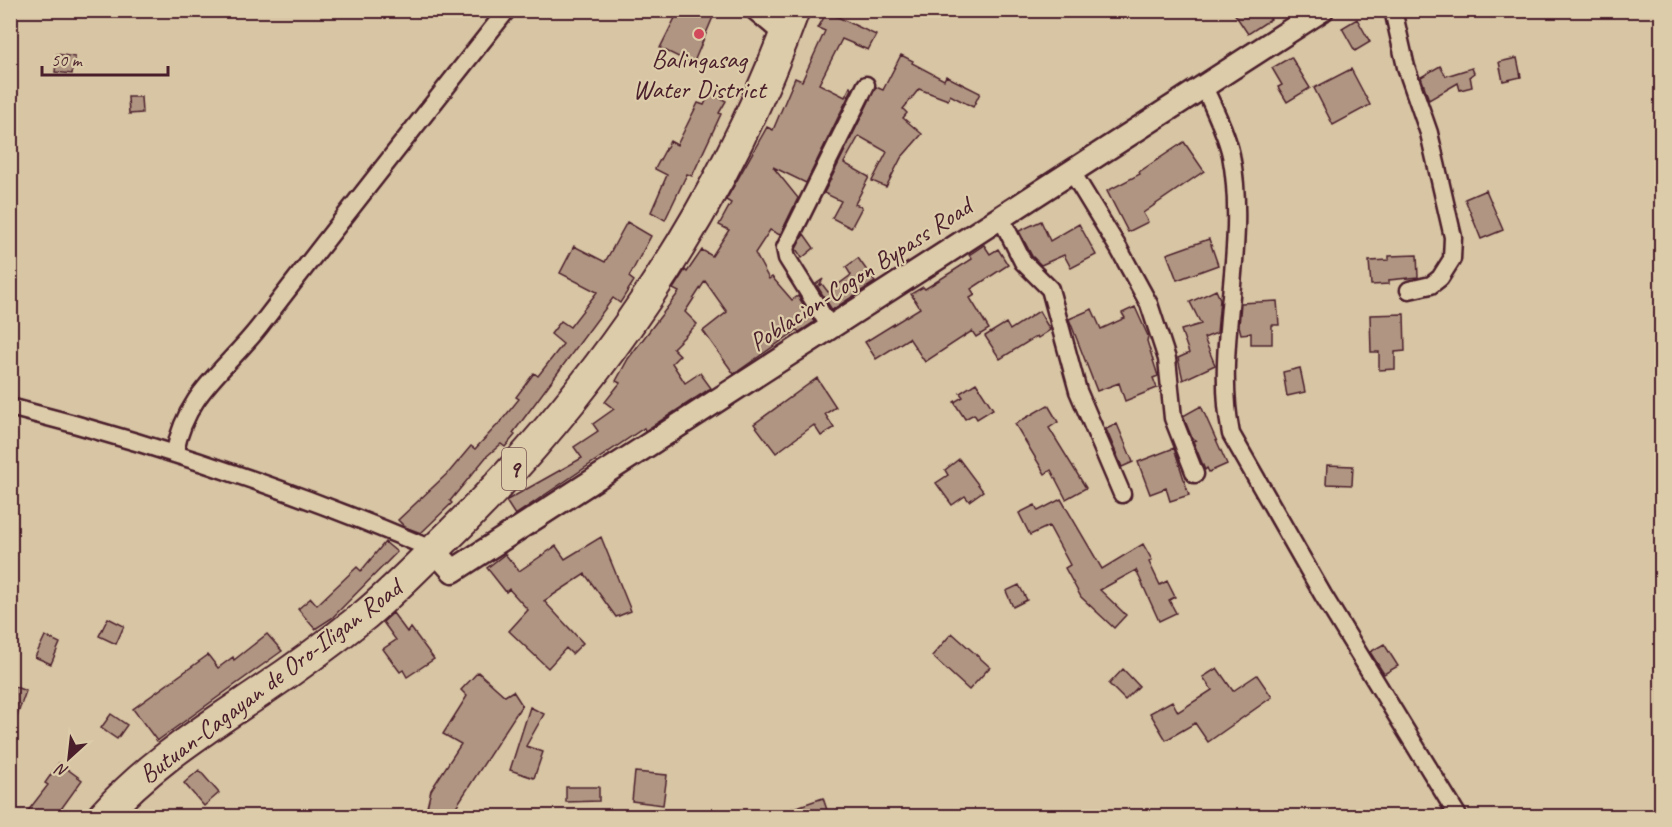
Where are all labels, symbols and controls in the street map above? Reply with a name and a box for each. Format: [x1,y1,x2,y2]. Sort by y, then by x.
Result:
marker: Balingasag Water District [692,27,706,41]
scale bar [42,39,168,77]
place label: Balingasag Water District [633,43,768,106]
text: 50 m [51,49,84,71]
street label: Poblacion-Cogon Bypass Road [743,188,981,359]
road number: 9 [502,448,526,490]
street label: Butuan-Cagayan de Oro-Iligan Road [133,570,411,791]
north arrow [39,728,99,788]
text: N [51,758,72,782]

